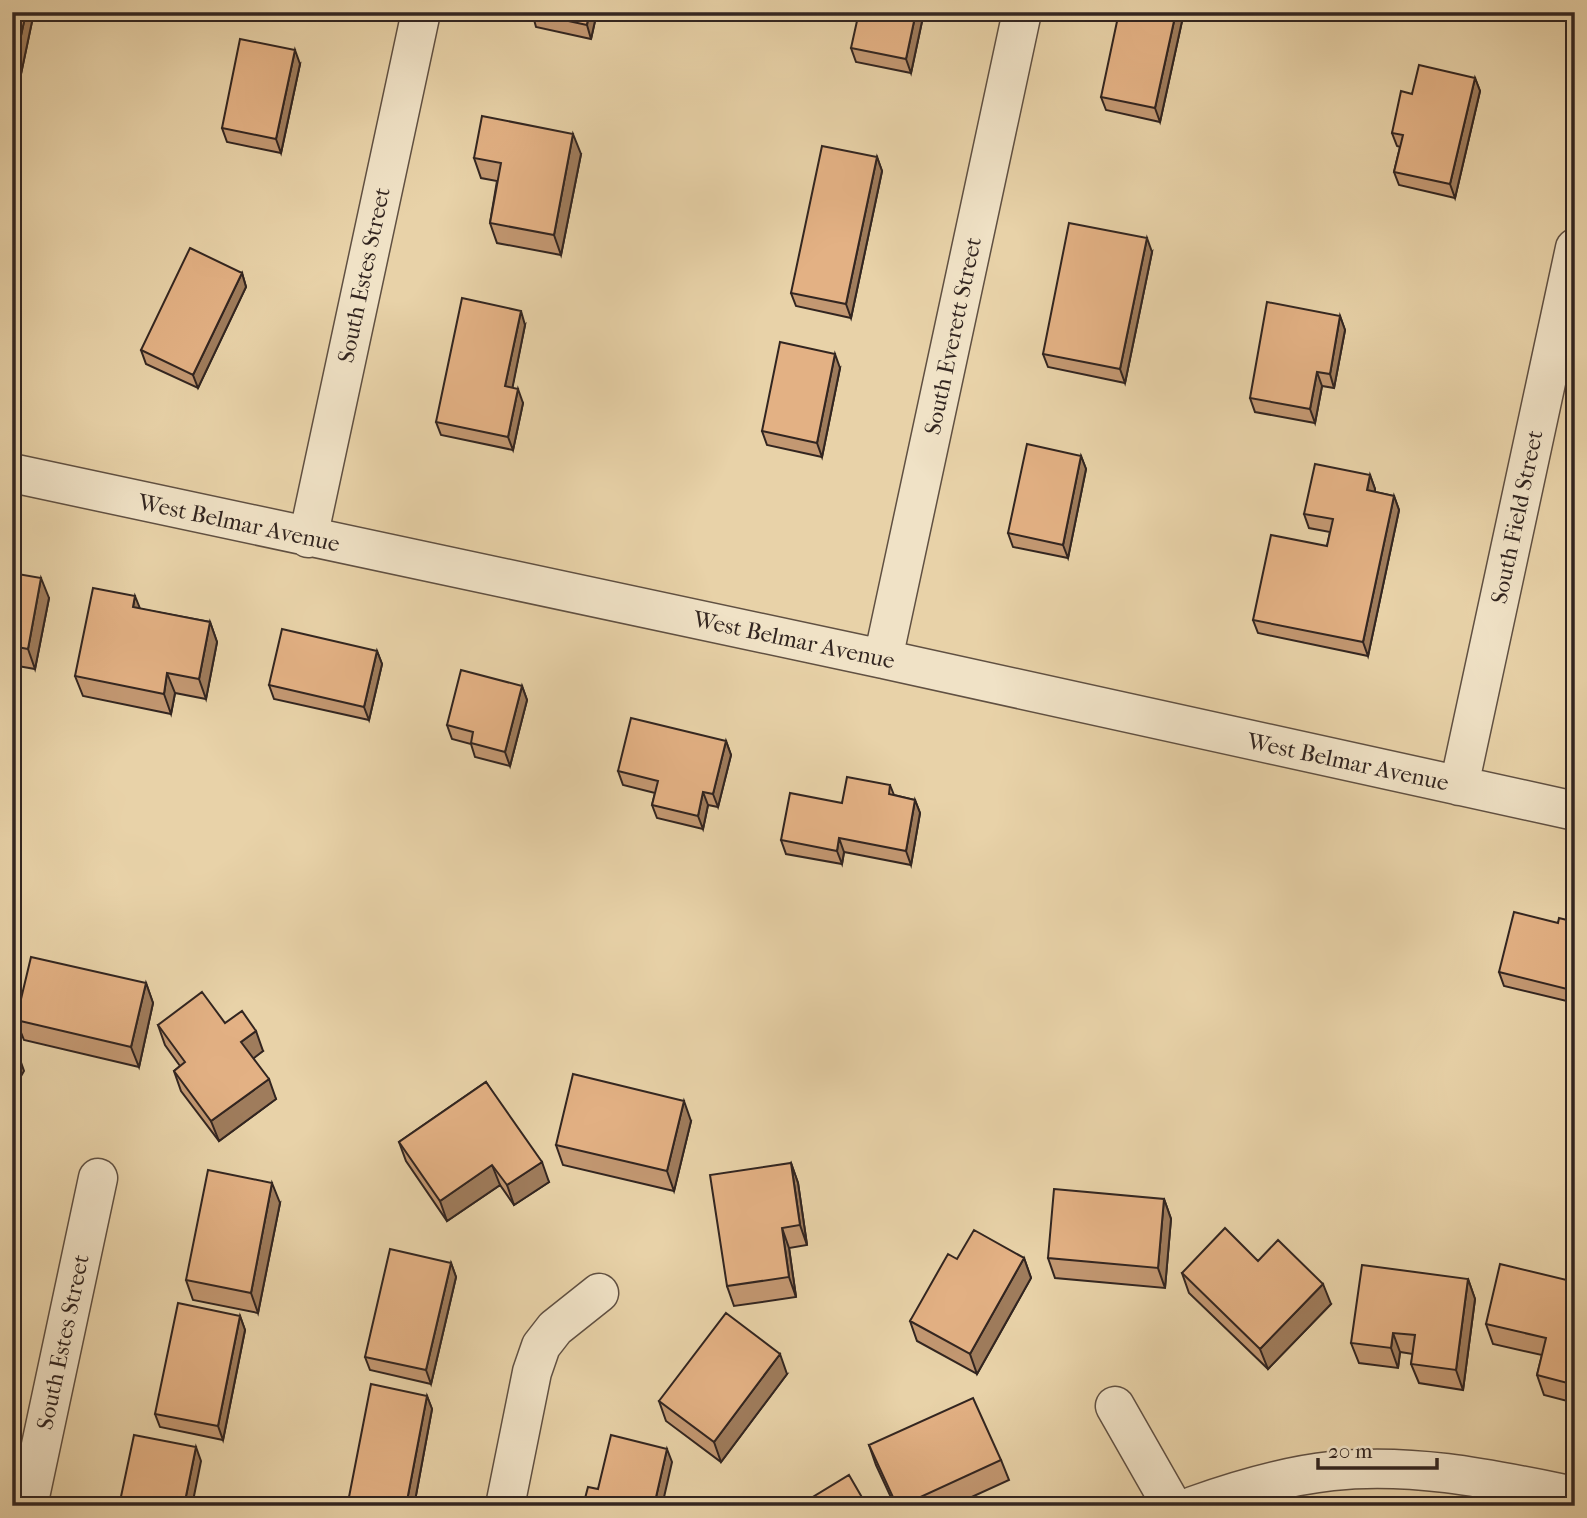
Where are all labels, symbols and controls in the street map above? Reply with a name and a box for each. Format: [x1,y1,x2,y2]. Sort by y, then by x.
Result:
street label: South Estes Street [332,185,396,365]
street label: South Everett Street [919,235,987,437]
street label: South Field Street [1485,428,1549,606]
street label: West Belmar Avenue [135,488,342,558]
street label: West Belmar Avenue [690,605,897,675]
street label: West Belmar Avenue [1244,727,1451,797]
street label: South Estes Street [31,1252,95,1432]
scale bar [1318,1427,1436,1471]
text: 20 m [1328,1439,1373,1463]

